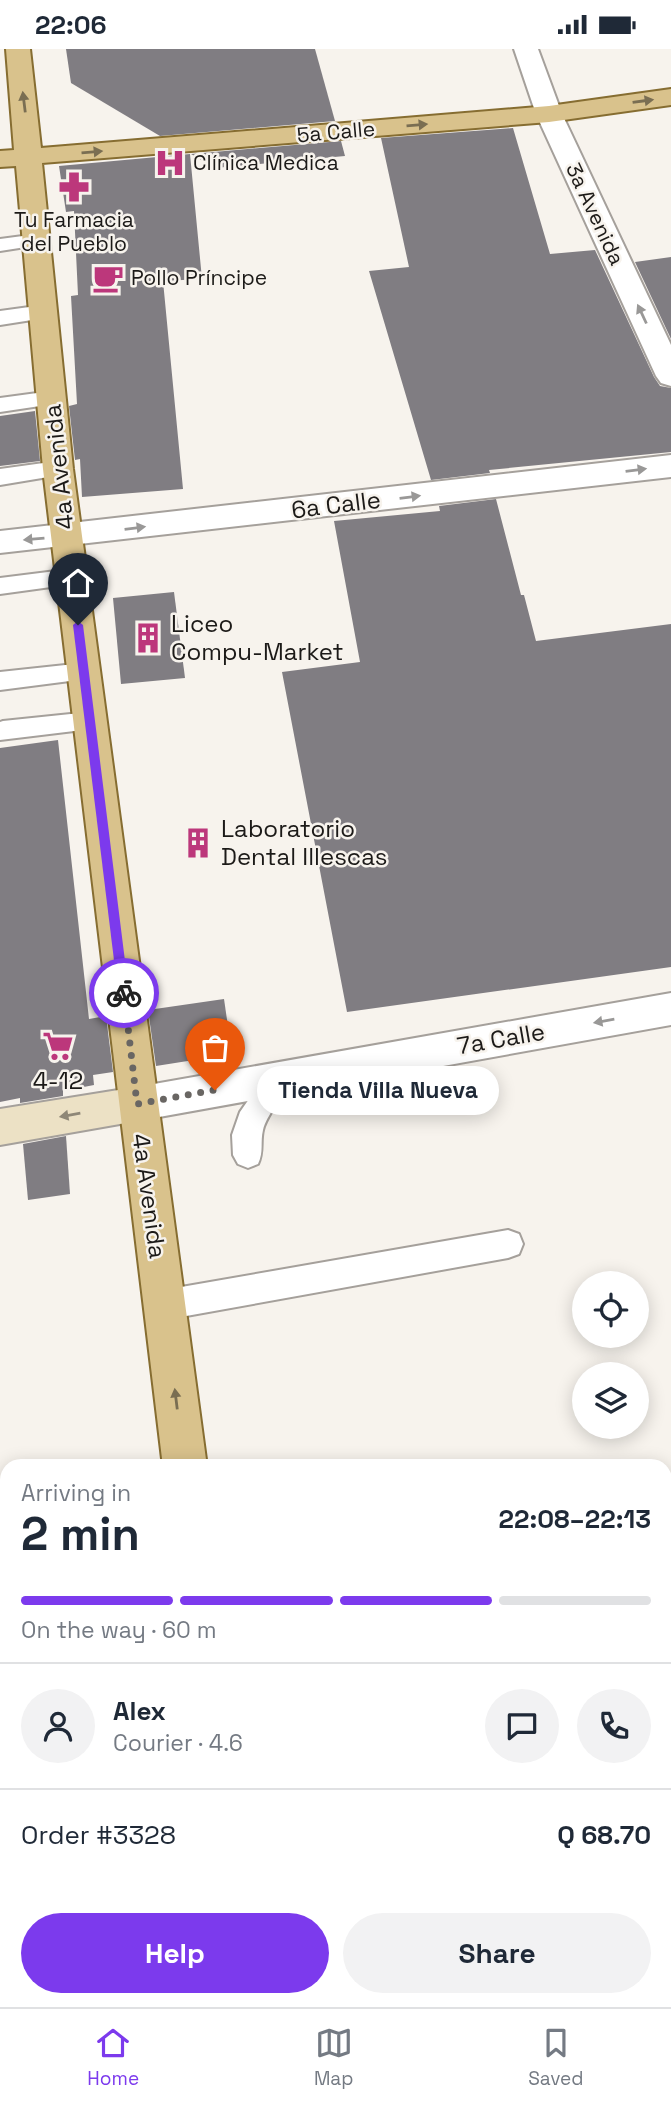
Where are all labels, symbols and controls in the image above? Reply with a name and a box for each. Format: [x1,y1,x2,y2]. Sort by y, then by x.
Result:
text: 22:06 [35,8,107,42]
one-way arrow [18,91,29,113]
one-way arrow [632,95,654,106]
street label: 5a Calle [296,115,376,148]
one-way arrow [406,119,428,130]
one-way arrow [82,146,104,157]
hospital icon: Clínica Medica [153,146,187,180]
place label: Clínica Medica [193,149,339,176]
street label: 3a Avenida [560,158,631,269]
pharmacy icon: Tu Farmacia del Pueblo [57,170,91,204]
place label: Tu Farmacia del Pueblo [14,206,134,257]
cafe icon: Pollo Príncipe [91,261,125,295]
place label: Pollo Príncipe [131,264,267,291]
one-way arrow [636,304,648,324]
street label: 4a Avenida [36,403,80,531]
one-way arrow [625,465,647,476]
street label: 6a Calle [289,484,382,525]
one-way arrow [399,491,421,502]
one-way arrow [124,523,146,534]
one-way arrow [22,534,44,545]
pin [48,553,108,625]
icon: home [59,564,97,602]
place label: Liceo Compu-Market [171,608,344,667]
building icon: Liceo Compu-Market [131,621,165,655]
place label: Laboratorio Dental Illescas [221,813,388,872]
building icon: Laboratorio Dental Illescas [181,826,215,860]
courier [89,958,159,1028]
icon: bike [105,974,143,1012]
street label: 7a Calle [455,1016,547,1061]
one-way arrow [593,1016,615,1027]
pin [185,1018,245,1090]
supermarket icon: 4-12 [41,1029,75,1063]
icon: bag [196,1029,234,1067]
place label: 4-12 [33,1065,83,1096]
callout: Tienda Villa Nueva [257,1065,499,1115]
text: Tienda Villa Nueva [278,1075,478,1105]
one-way arrow [59,1110,81,1121]
street label: 4a Avenida [125,1131,174,1261]
map controls [572,1271,649,1439]
button: locate [572,1271,649,1348]
button: layers [572,1362,649,1439]
one-way arrow [171,1388,182,1410]
text: Arriving in [21,1478,131,1508]
text: 22:08–22:13 [499,1502,651,1536]
text: 2 min [21,1505,140,1563]
text: On the way · 60 m [21,1615,216,1645]
button: person [21,1689,95,1763]
button: chat [485,1689,559,1763]
button: phone [577,1689,651,1763]
text: Alex [113,1694,166,1728]
text: Courier · 4.6 [113,1728,243,1758]
text: Order #3328 [21,1818,176,1852]
text: Q 68.70 [557,1818,651,1852]
button: Help [21,1913,329,1993]
button: Share [343,1913,651,1993]
tab: Home [87,2024,139,2091]
tab: Map [314,2024,353,2091]
tab: Saved [528,2024,584,2091]

